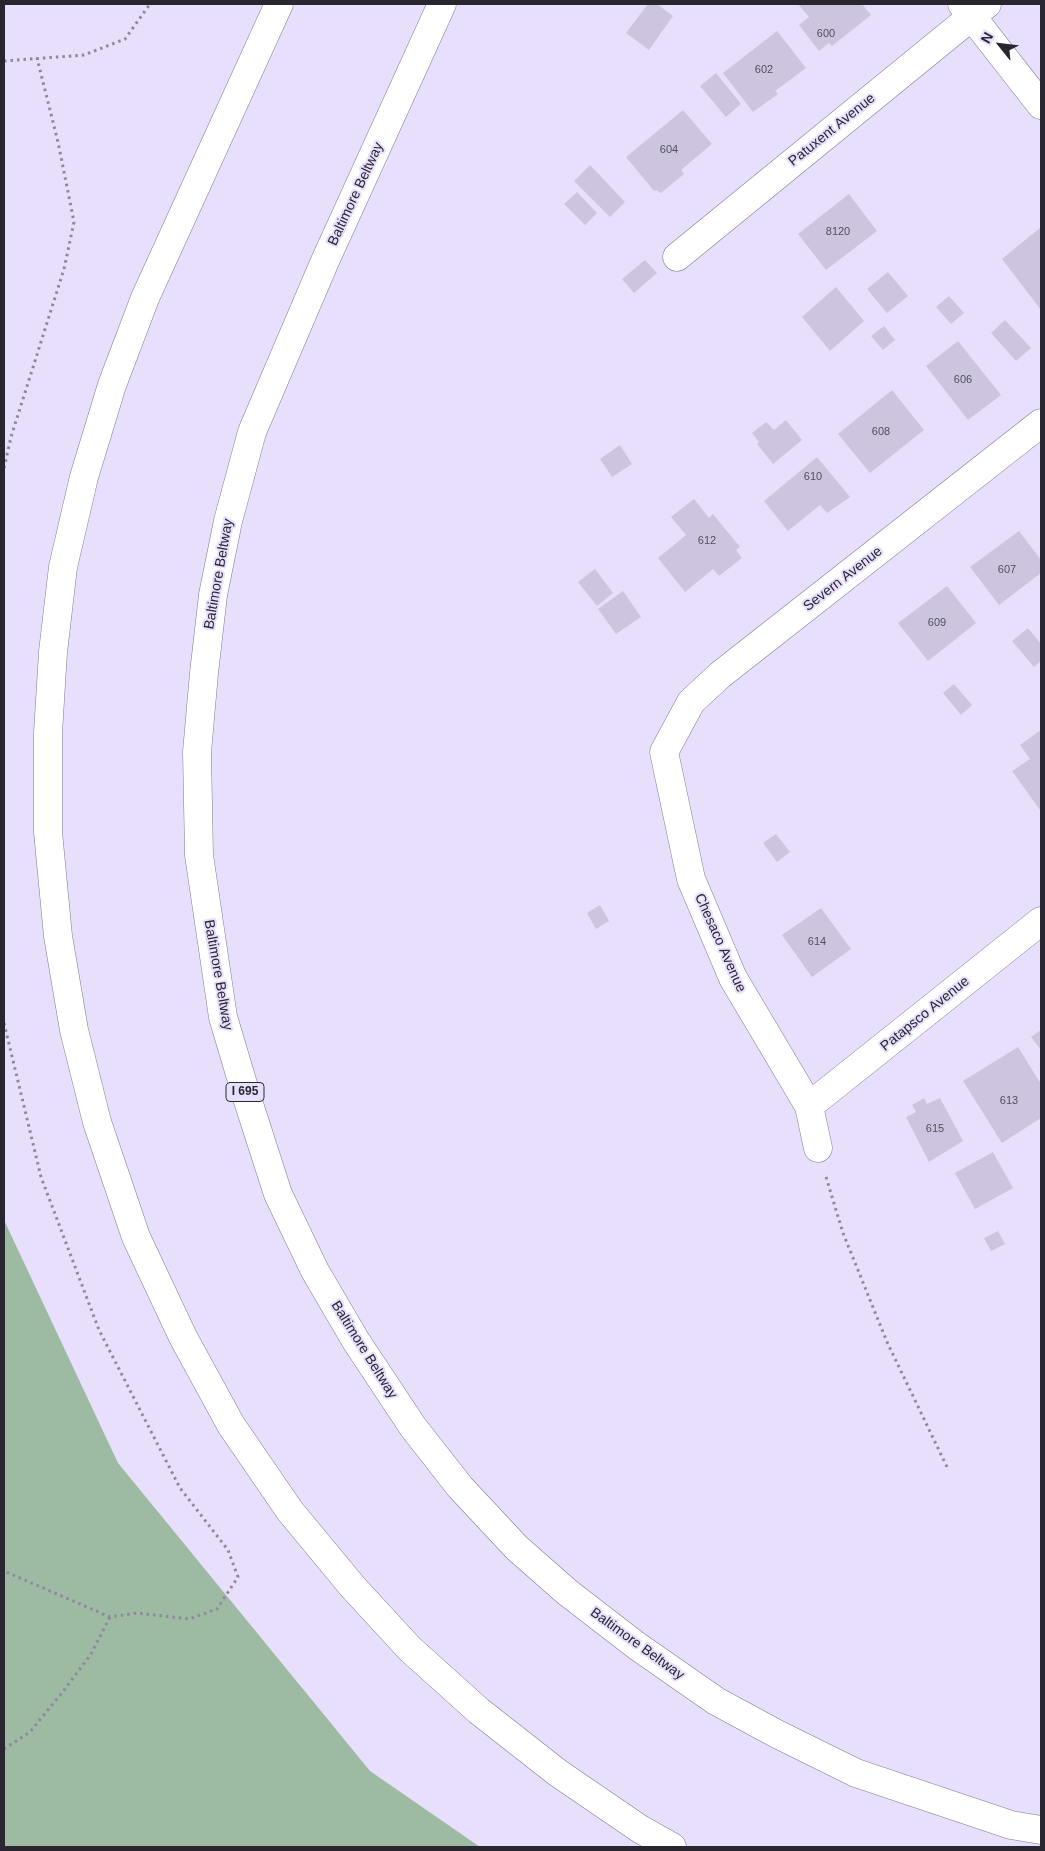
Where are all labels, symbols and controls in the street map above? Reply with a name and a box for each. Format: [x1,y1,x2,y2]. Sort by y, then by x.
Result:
north arrow [975,20,1025,70]
house number: 600 [817,27,835,41]
text: N [977,29,996,46]
house number: 602 [755,63,773,77]
street label: Patuxent Avenue [785,90,879,170]
street label: Baltimore Beltway [325,140,387,248]
house number: 604 [660,143,678,157]
house number: 8120 [826,225,850,239]
house number: 606 [954,373,972,387]
house number: 608 [872,425,890,439]
house number: 610 [804,470,822,484]
street label: Baltimore Beltway [201,517,237,631]
house number: 612 [698,534,716,548]
street label: Severn Avenue [800,543,886,615]
house number: 607 [998,563,1016,577]
house number: 609 [928,616,946,630]
street label: Chesaco Avenue [691,891,749,995]
street label: Baltimore Beltway [200,918,236,1032]
house number: 614 [808,935,826,949]
street label: Patapsco Avenue [877,973,973,1055]
road number: I 695 [226,1082,264,1102]
house number: 613 [1000,1094,1018,1108]
house number: 615 [926,1122,944,1136]
street label: Baltimore Beltway [327,1298,401,1402]
street label: Baltimore Beltway [587,1604,687,1684]

